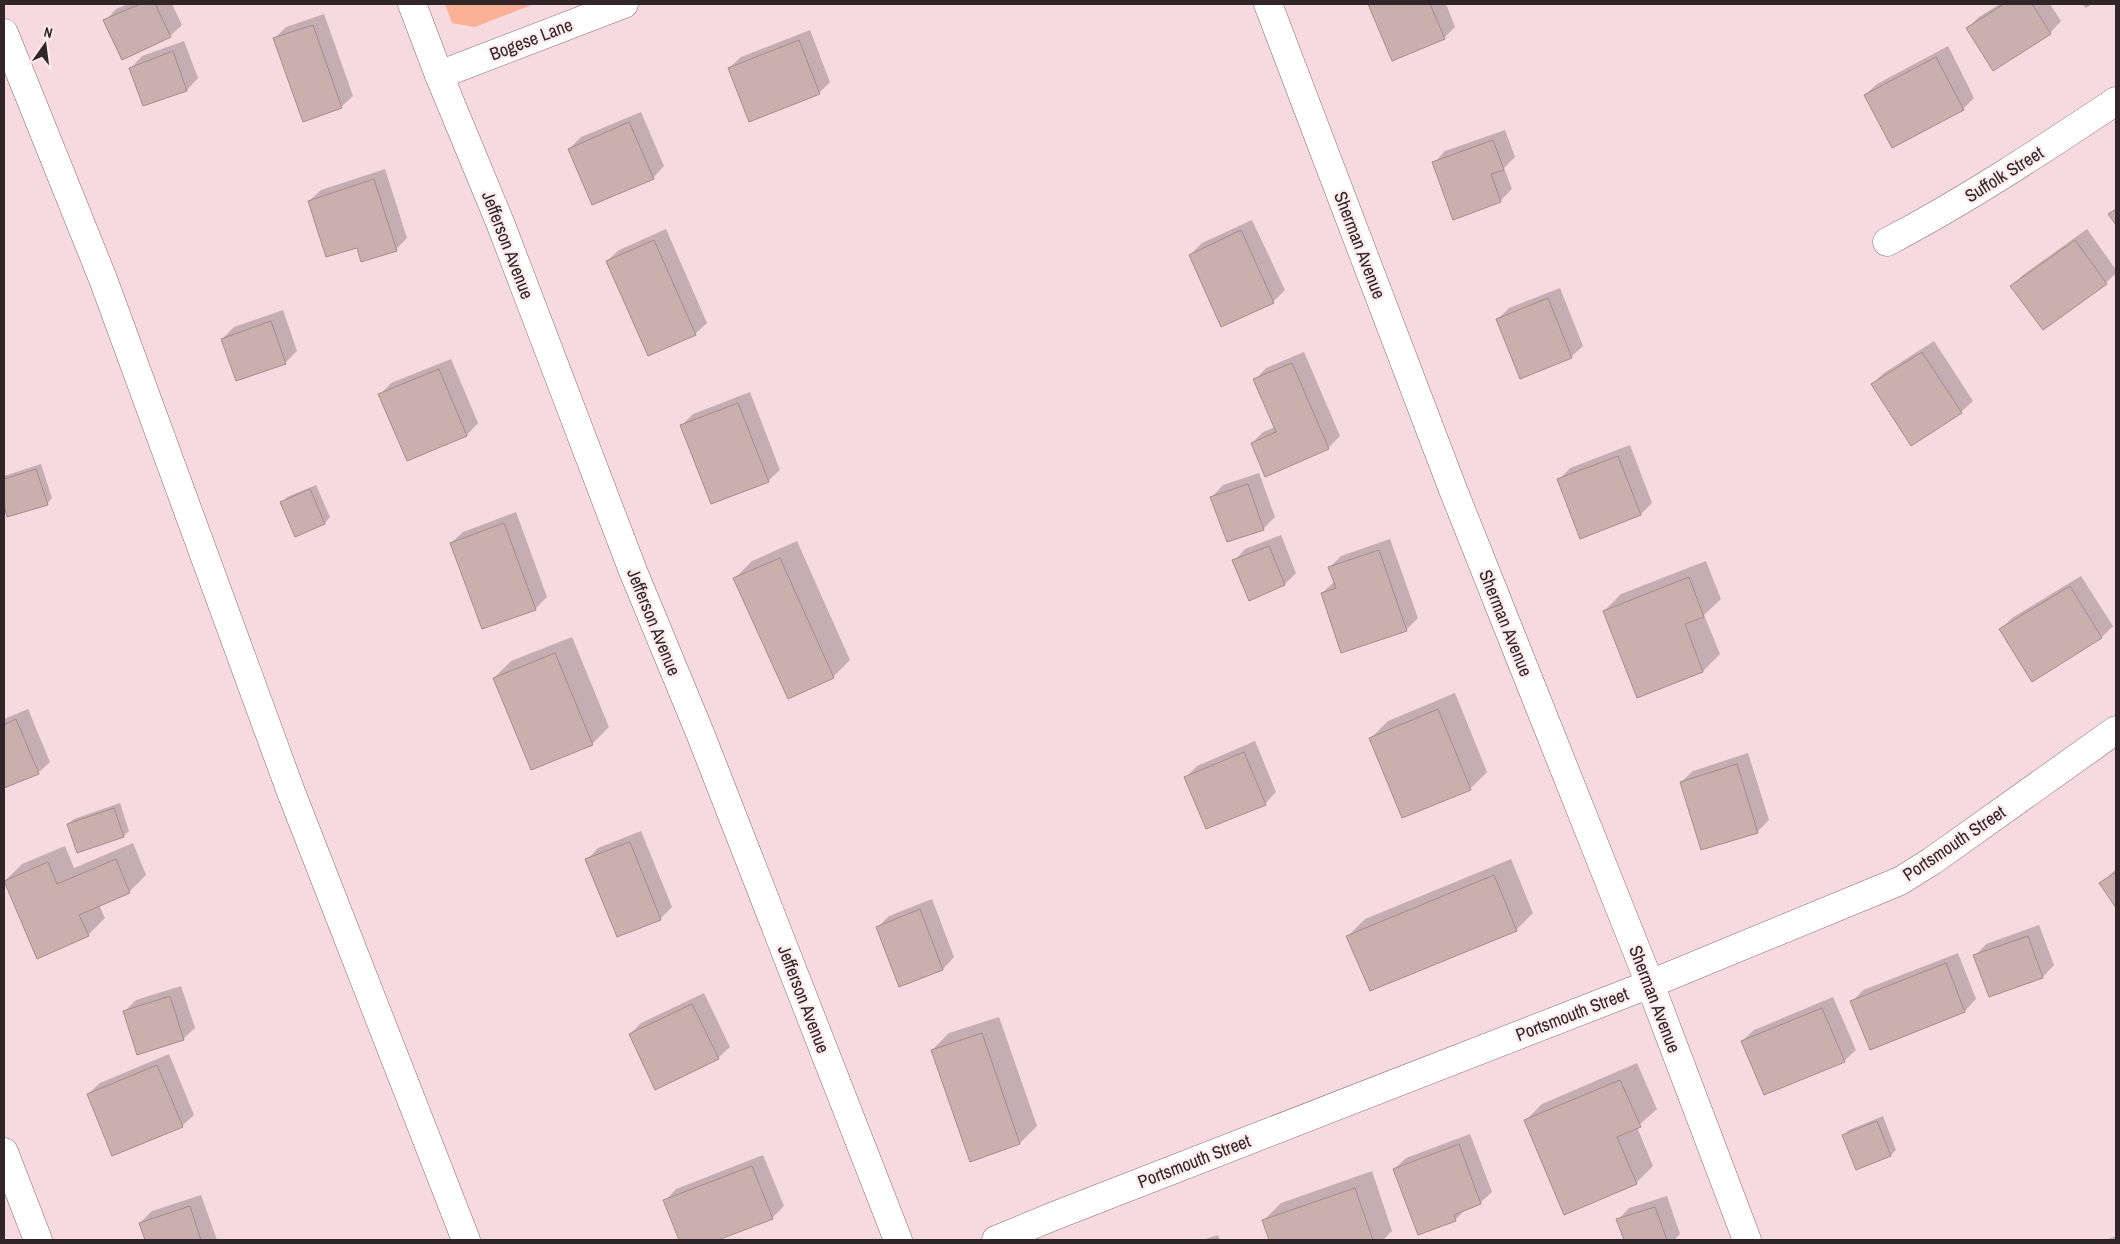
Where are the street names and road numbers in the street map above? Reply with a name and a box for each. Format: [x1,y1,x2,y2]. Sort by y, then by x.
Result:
street label: Bogese Lane [486,12,576,66]
street label: Suffolk Street [1960,140,2048,208]
street label: Jefferson Avenue [476,188,540,302]
street label: Sherman Avenue [1328,188,1392,302]
street label: Jefferson Avenue [621,565,687,679]
street label: Sherman Avenue [1473,566,1539,680]
street label: Portsmouth Street [1898,799,2010,887]
street label: Jefferson Avenue [772,942,836,1056]
street label: Sherman Avenue [1623,942,1687,1056]
street label: Portsmouth Street [1512,981,1632,1047]
street label: Portsmouth Street [1134,1128,1254,1194]

